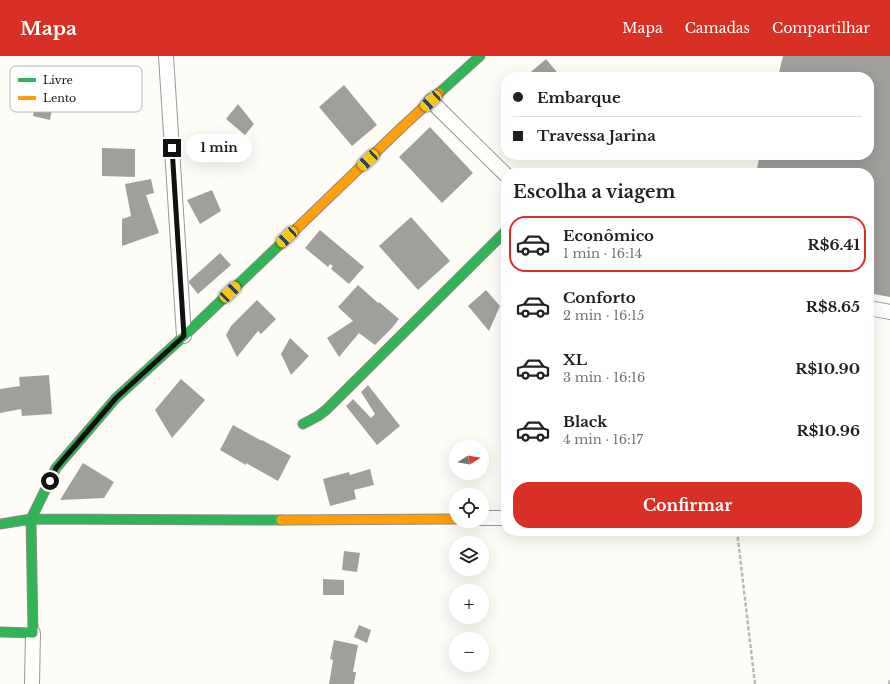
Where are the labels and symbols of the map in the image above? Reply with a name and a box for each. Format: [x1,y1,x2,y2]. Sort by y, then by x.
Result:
legend [10,66,142,112]
text: Livre [43,73,73,87]
car [418,88,444,114]
text: Lento [43,91,76,105]
callout: 1 min [186,134,252,162]
route end [163,139,181,157]
car [355,147,381,173]
car [274,224,300,250]
car [217,279,243,305]
north arrow [449,440,489,480]
route start [41,472,59,490]

